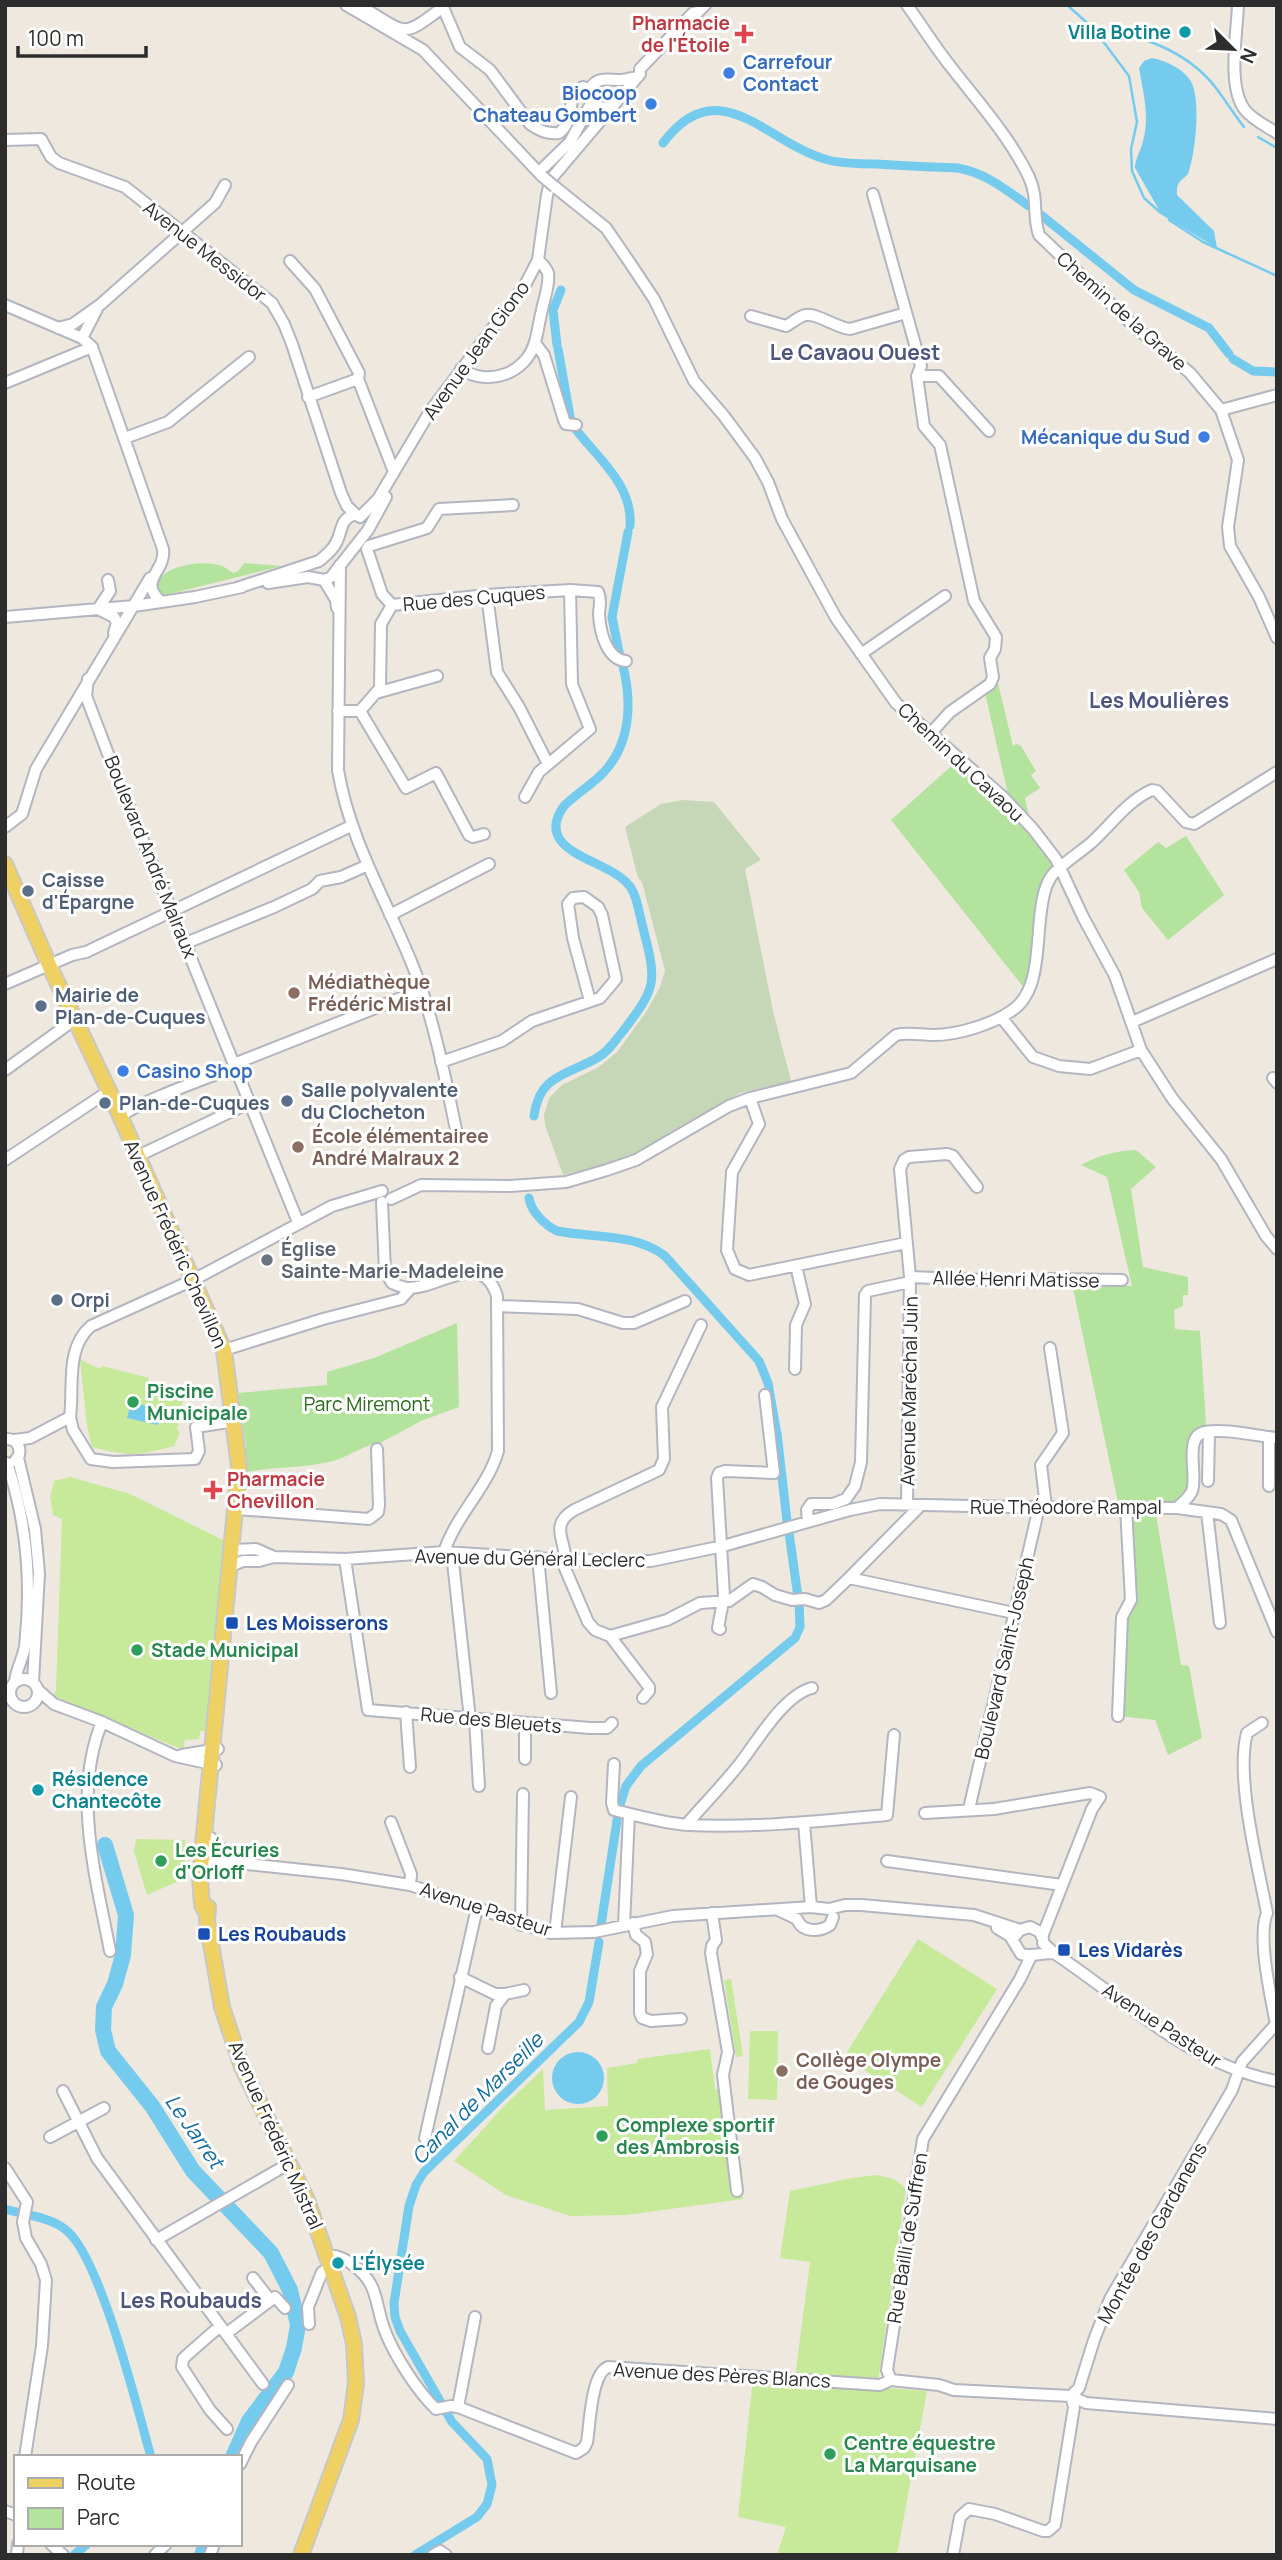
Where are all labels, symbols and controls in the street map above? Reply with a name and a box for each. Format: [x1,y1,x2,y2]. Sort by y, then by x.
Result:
place label: Pharmacie de l'Étoile [632,10,730,58]
scale bar [18,14,145,58]
north arrow [1198,14,1268,84]
place label: Villa Botine [1068,19,1171,45]
text: 100 m [28,24,84,52]
marker: Villa Botine [1177,24,1193,40]
marker: Pharmacie de l'Étoile [736,26,752,42]
text: N [1234,44,1263,67]
place label: Carrefour Contact [743,49,833,97]
marker: Carrefour Contact [721,65,737,81]
place label: Biocoop Chateau Gombert [473,80,637,128]
marker: Biocoop Chateau Gombert [643,96,659,112]
street label: Avenue Messidor [138,195,272,307]
street label: Chemin de la Grave [1051,246,1193,376]
street label: Avenue Jean Giono [417,275,535,425]
district label: Le Cavaou Ouest [770,338,940,366]
place label: Mécanique du Sud [1021,424,1190,450]
marker: Mécanique du Sud [1196,429,1212,445]
street label: Rue des Cuques [402,579,546,617]
district label: Les Moulières [1089,686,1229,714]
street label: Chemin du Cavaou [892,697,1030,827]
street label: Boulevard André Malraux [98,752,204,962]
place label: Caisse d'Épargne [42,867,135,915]
marker: Caisse d'Épargne [20,883,36,899]
place label: Médiathèque Frédéric Mistral [308,969,451,1017]
place label: Mairie de Plan-de-Cuques [55,982,206,1030]
marker: Médiathèque Frédéric Mistral [286,985,302,1001]
marker: Mairie de Plan-de-Cuques [33,998,49,1014]
place label: Casino Shop [137,1058,253,1084]
marker: Casino Shop [115,1063,131,1079]
place label: Salle polyvalente du Clocheton [301,1077,458,1125]
place label: Plan-de-Cuques [119,1090,270,1116]
marker: Salle polyvalente du Clocheton [279,1093,295,1109]
marker: Plan-de-Cuques [97,1095,113,1111]
place label: École élémentairee André Malraux 2 [312,1123,489,1171]
street label: Avenue Frédéric Chevillon [118,1136,234,1352]
marker: École élémentairee André Malraux 2 [290,1139,306,1155]
place label: Église Sainte-Marie-Madeleine [281,1236,504,1284]
marker: Église Sainte-Marie-Madeleine [259,1252,275,1268]
street label: Allée Henri Matisse [932,1265,1100,1293]
place label: Orpi [71,1287,110,1313]
marker: Orpi [49,1292,65,1308]
street label: Avenue Maréchal Juin [894,1296,924,1486]
place label: Piscine Municipale [147,1378,248,1426]
park label: Parc Miremont [304,1391,430,1417]
marker: Piscine Municipale [125,1394,141,1410]
place label: Pharmacie Chevillon [227,1466,325,1514]
marker: Pharmacie Chevillon [205,1482,221,1498]
street label: Rue Théodore Rampal [970,1494,1162,1520]
street label: Avenue du Général Leclerc [414,1543,646,1573]
street label: Boulevard Saint-Joseph [968,1554,1040,1762]
place label: Les Moisserons [246,1610,388,1636]
marker: Les Moisserons [224,1615,240,1631]
place label: Stade Municipal [151,1637,299,1663]
marker: Stade Municipal [129,1642,145,1658]
street label: Rue des Bleuets [419,1701,563,1739]
place label: Résidence Chantecôte [52,1766,161,1814]
marker: Résidence Chantecôte [30,1782,46,1798]
place label: Les Écuries d'Orloff [175,1837,279,1885]
marker: Les Écuries d'Orloff [153,1853,169,1869]
street label: Avenue Pasteur [417,1875,555,1943]
place label: Les Roubauds [218,1921,346,1947]
marker: Les Roubauds [196,1926,212,1942]
place label: Les Vidarès [1078,1937,1183,1963]
marker: Les Vidarès [1056,1942,1072,1958]
street label: Avenue Pasteur [1098,1977,1227,2073]
water label: Canal de Marseille [405,2025,550,2170]
street label: Avenue Frédéric Mistral [223,2037,329,2233]
place label: Collège Olympe de Gouges [796,2047,941,2095]
marker: Collège Olympe de Gouges [774,2063,790,2079]
water label: Le Jarret [159,2088,232,2176]
place label: Complexe sportif des Ambrosis [616,2112,774,2160]
marker: Complexe sportif des Ambrosis [594,2128,610,2144]
street label: Montée des Gardanens [1091,2137,1213,2329]
street label: Rue Bailli de Suffren [881,2151,933,2325]
place label: L'Élysée [352,2250,425,2276]
marker: L'Élysée [330,2255,346,2271]
district label: Les Roubauds [120,2286,262,2314]
street label: Avenue des Pères Blancs [613,2356,831,2394]
place label: Centre équestre La Marquisane [844,2430,996,2478]
marker: Centre équestre La Marquisane [822,2446,838,2462]
legend [14,2455,242,2546]
text: Route [77,2468,135,2496]
text: Parc [77,2503,120,2531]

